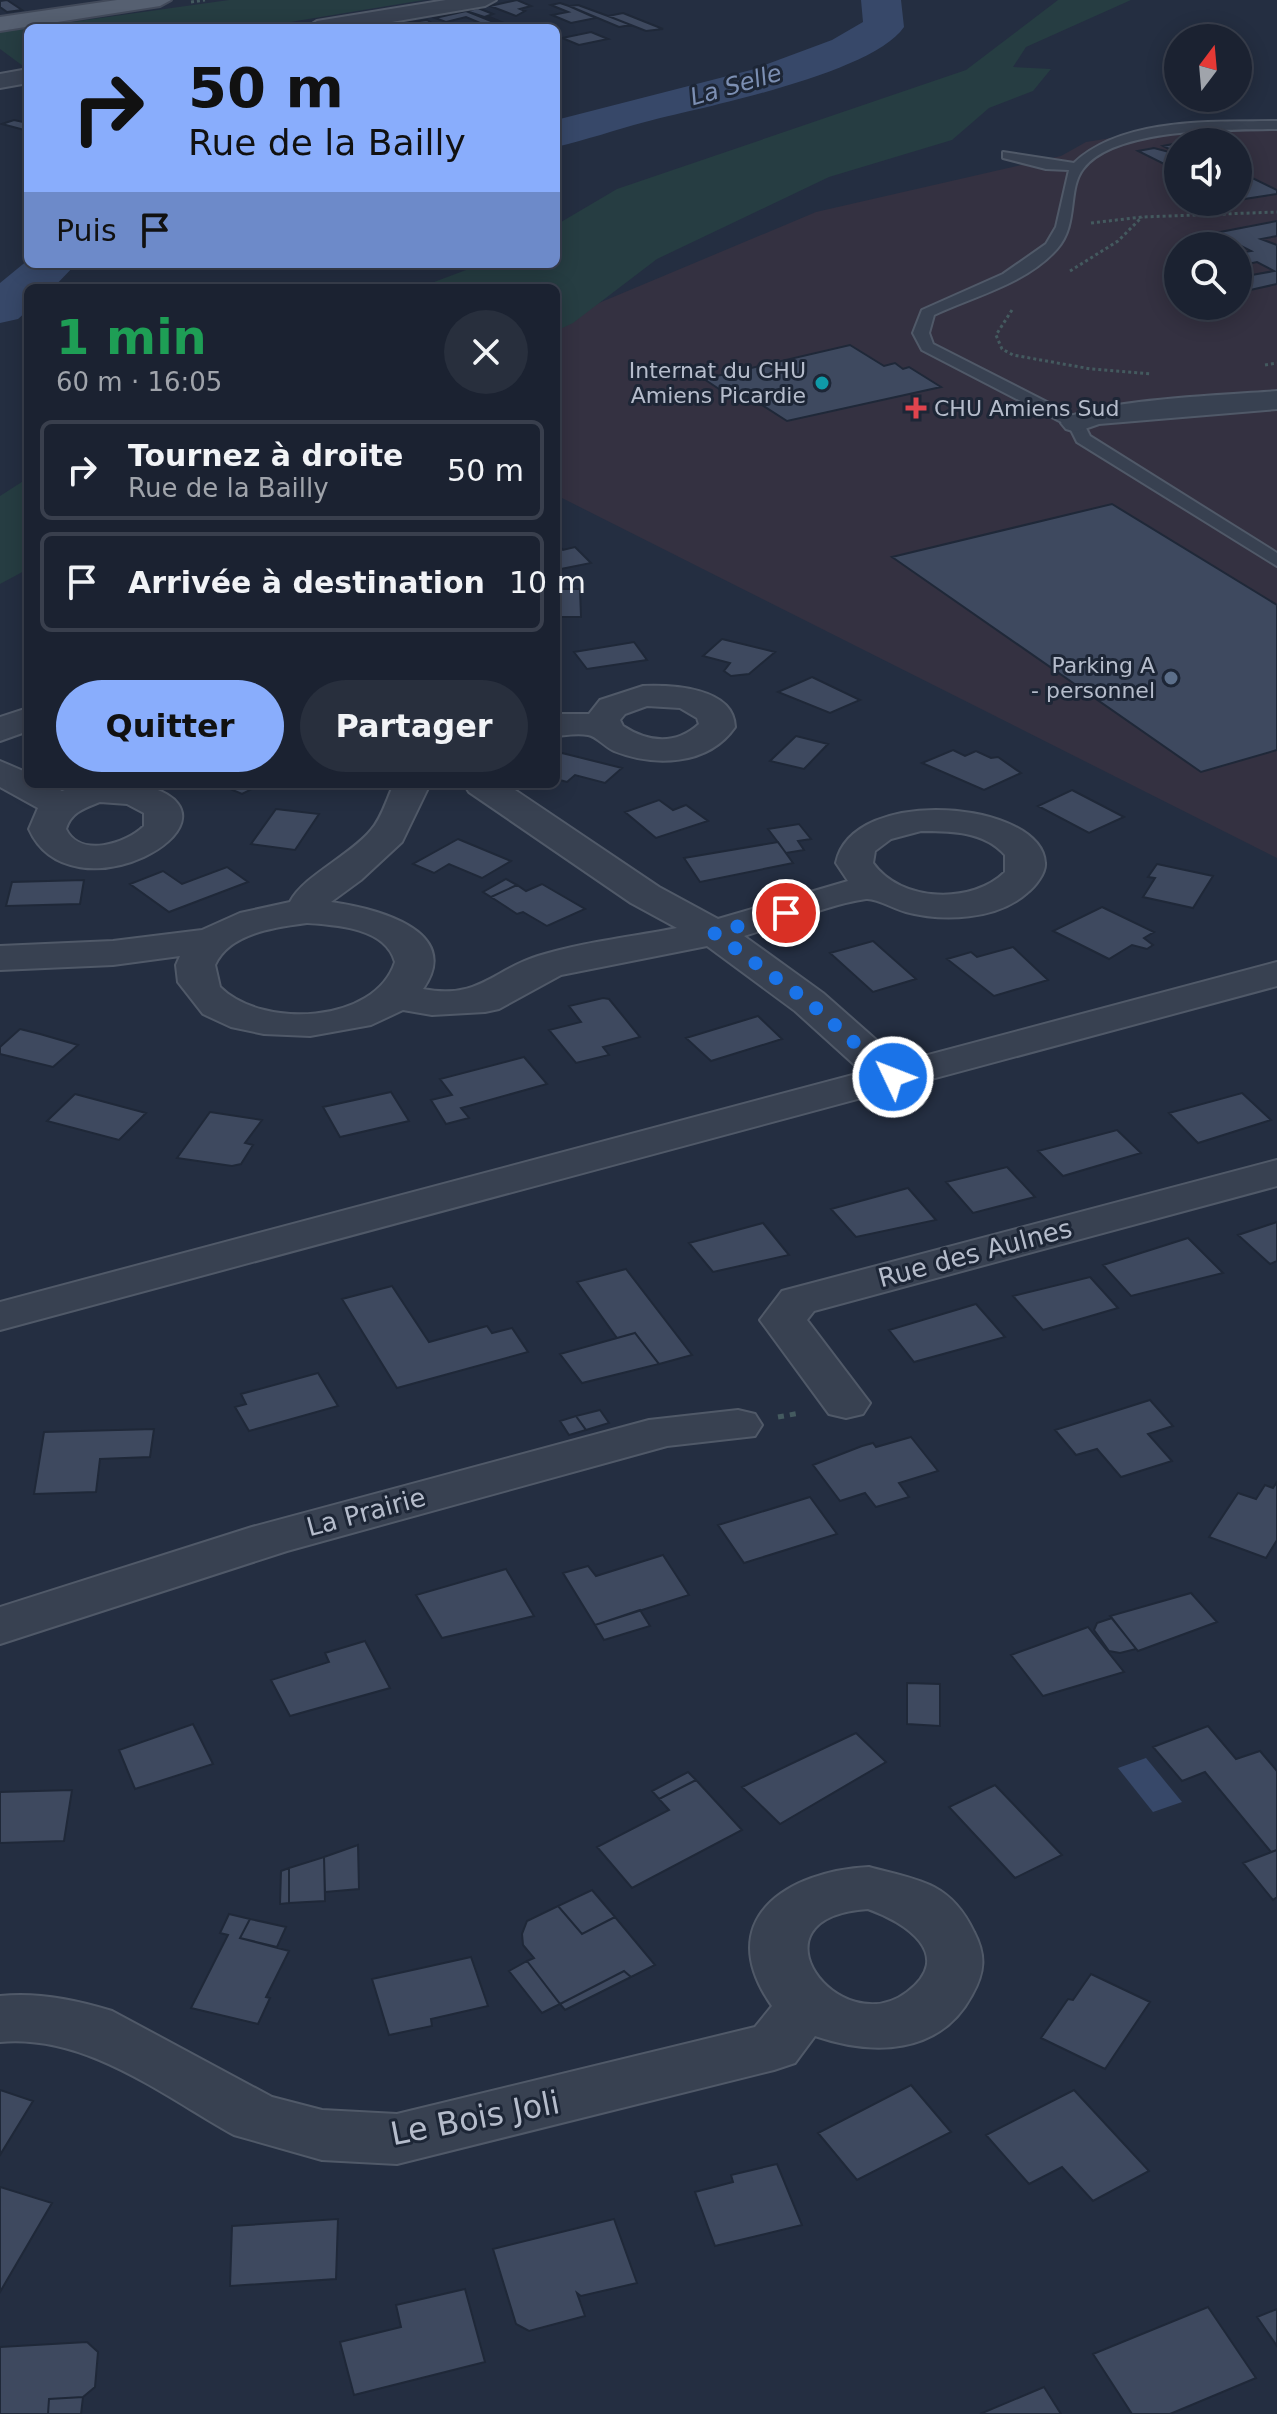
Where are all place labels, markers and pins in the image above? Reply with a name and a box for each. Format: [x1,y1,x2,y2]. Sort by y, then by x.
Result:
place label: Internat du CHU Amiens Picardie [629,358,806,408]
marker: Internat du CHU Amiens Picardie [813,374,831,392]
place label: CHU Amiens Sud [934,396,1119,421]
marker: CHU Amiens Sud [905,397,927,419]
place label: Parking A - personnel [1031,653,1155,703]
marker: Parking A - personnel [1162,669,1180,687]
pin [752,879,820,947]

